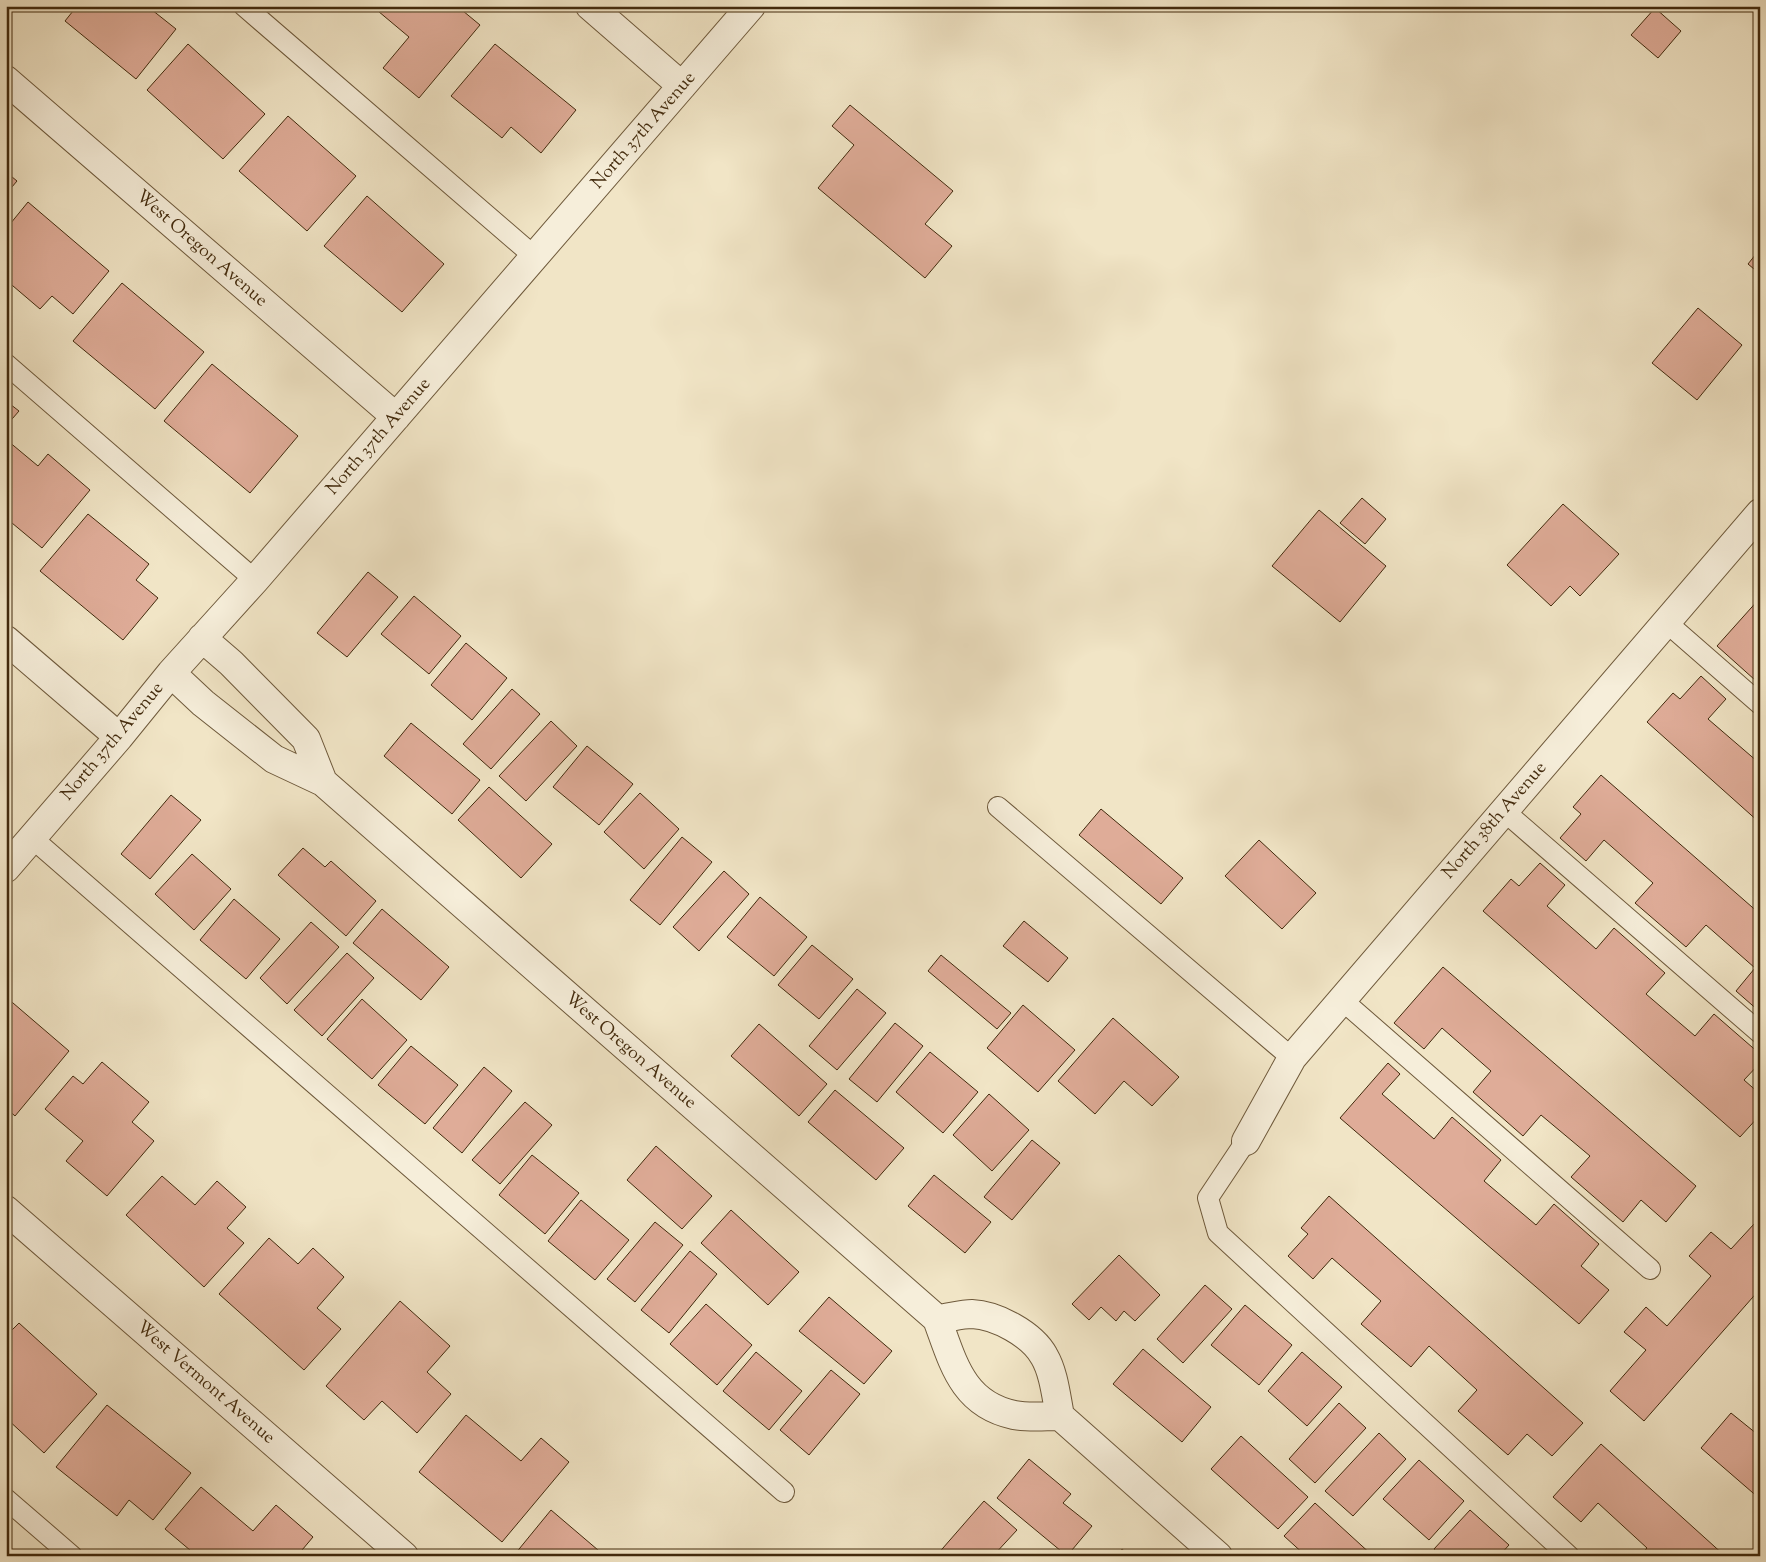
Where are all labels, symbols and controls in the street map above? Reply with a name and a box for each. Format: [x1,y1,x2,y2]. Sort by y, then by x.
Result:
street label: North 37th Avenue [586,67,702,195]
street label: West Oregon Avenue [129,184,273,314]
street label: North 37th Avenue [321,373,437,501]
street label: North 37th Avenue [55,677,171,807]
street label: North 38th Avenue [1437,757,1553,885]
street label: West Oregon Avenue [558,986,702,1116]
street label: West Vermont Avenue [130,1315,280,1451]

